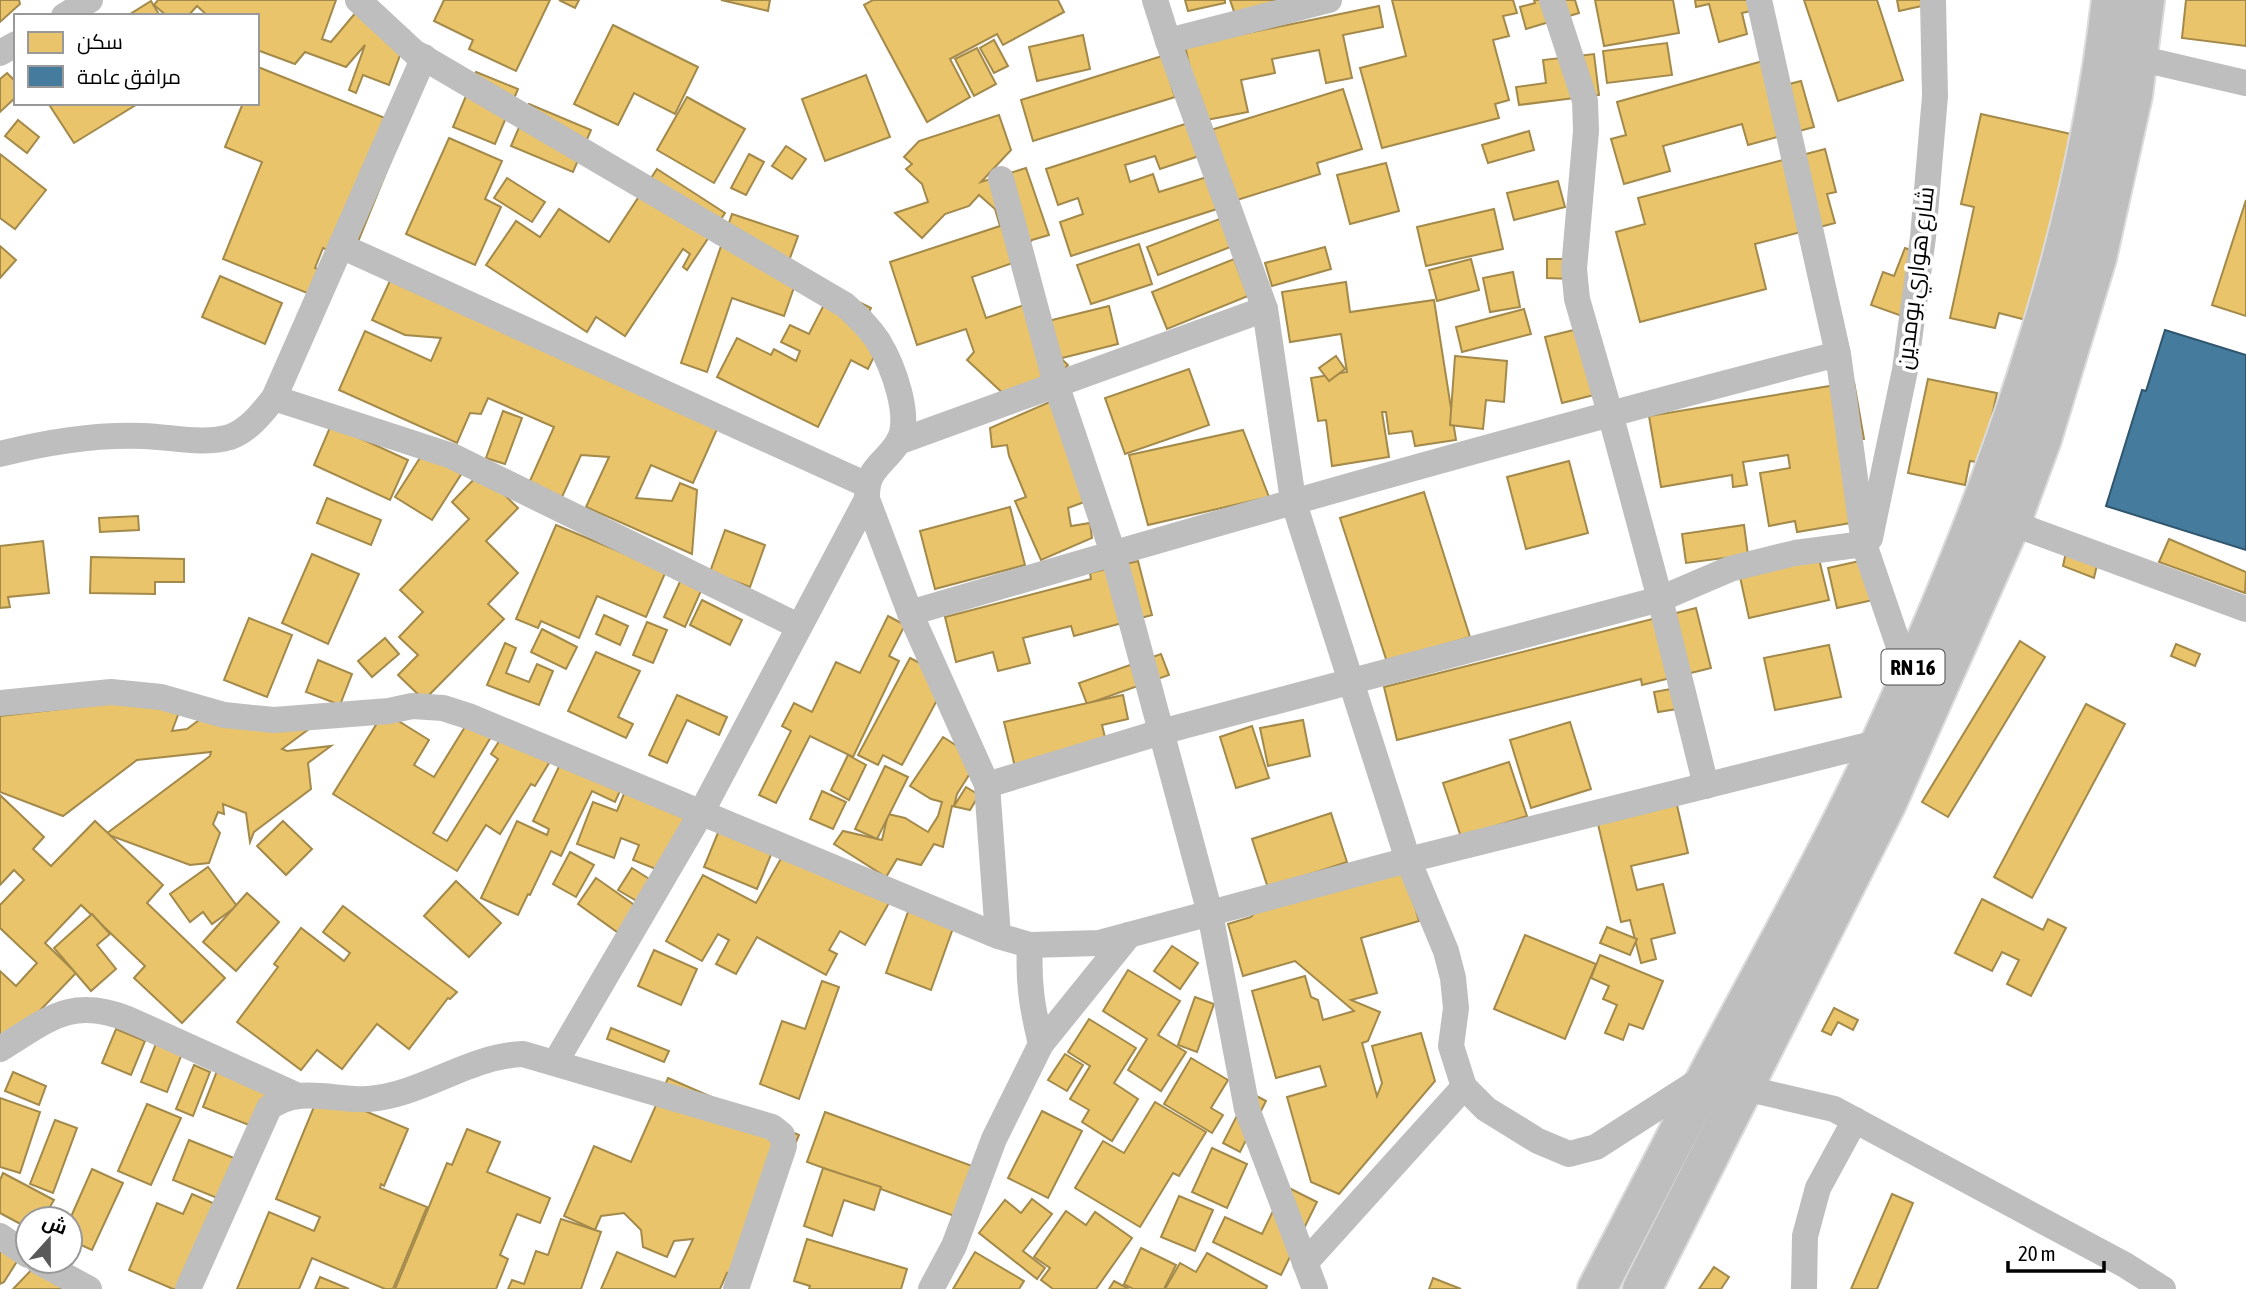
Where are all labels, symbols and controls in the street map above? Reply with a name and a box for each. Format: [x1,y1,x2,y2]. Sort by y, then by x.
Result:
legend [14,14,259,105]
text: سكن [77,29,123,55]
text: مرافق عامة [77,64,181,90]
street label: شارع هواري بومدين [1891,185,1944,372]
road number: RN 16 [1882,650,1944,684]
north arrow [14,1205,84,1275]
text: ش [39,1209,70,1240]
scale bar [2008,1230,2104,1274]
text: 20 m [2018,1241,2056,1265]

